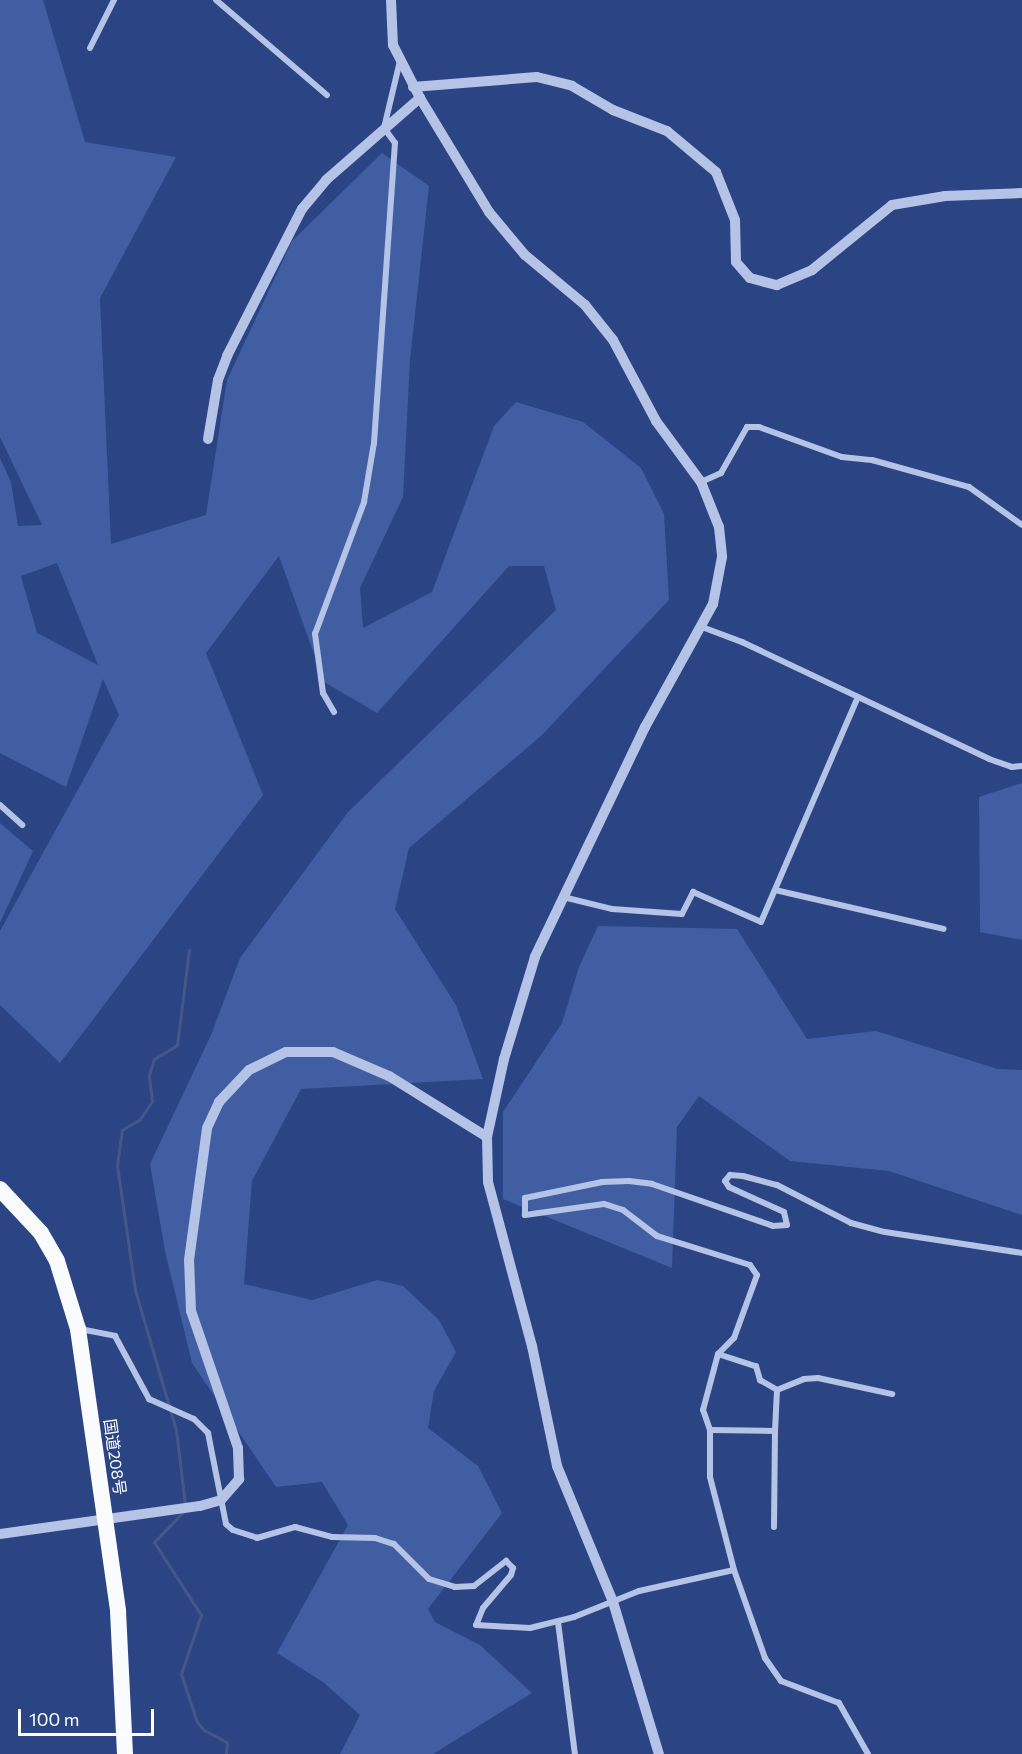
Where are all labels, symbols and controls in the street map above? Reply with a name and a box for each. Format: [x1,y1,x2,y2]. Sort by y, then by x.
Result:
street label: 国道208号 [100,1418,130,1496]
scale bar [21,1697,158,1735]
text: 100 m [29,1708,79,1730]

